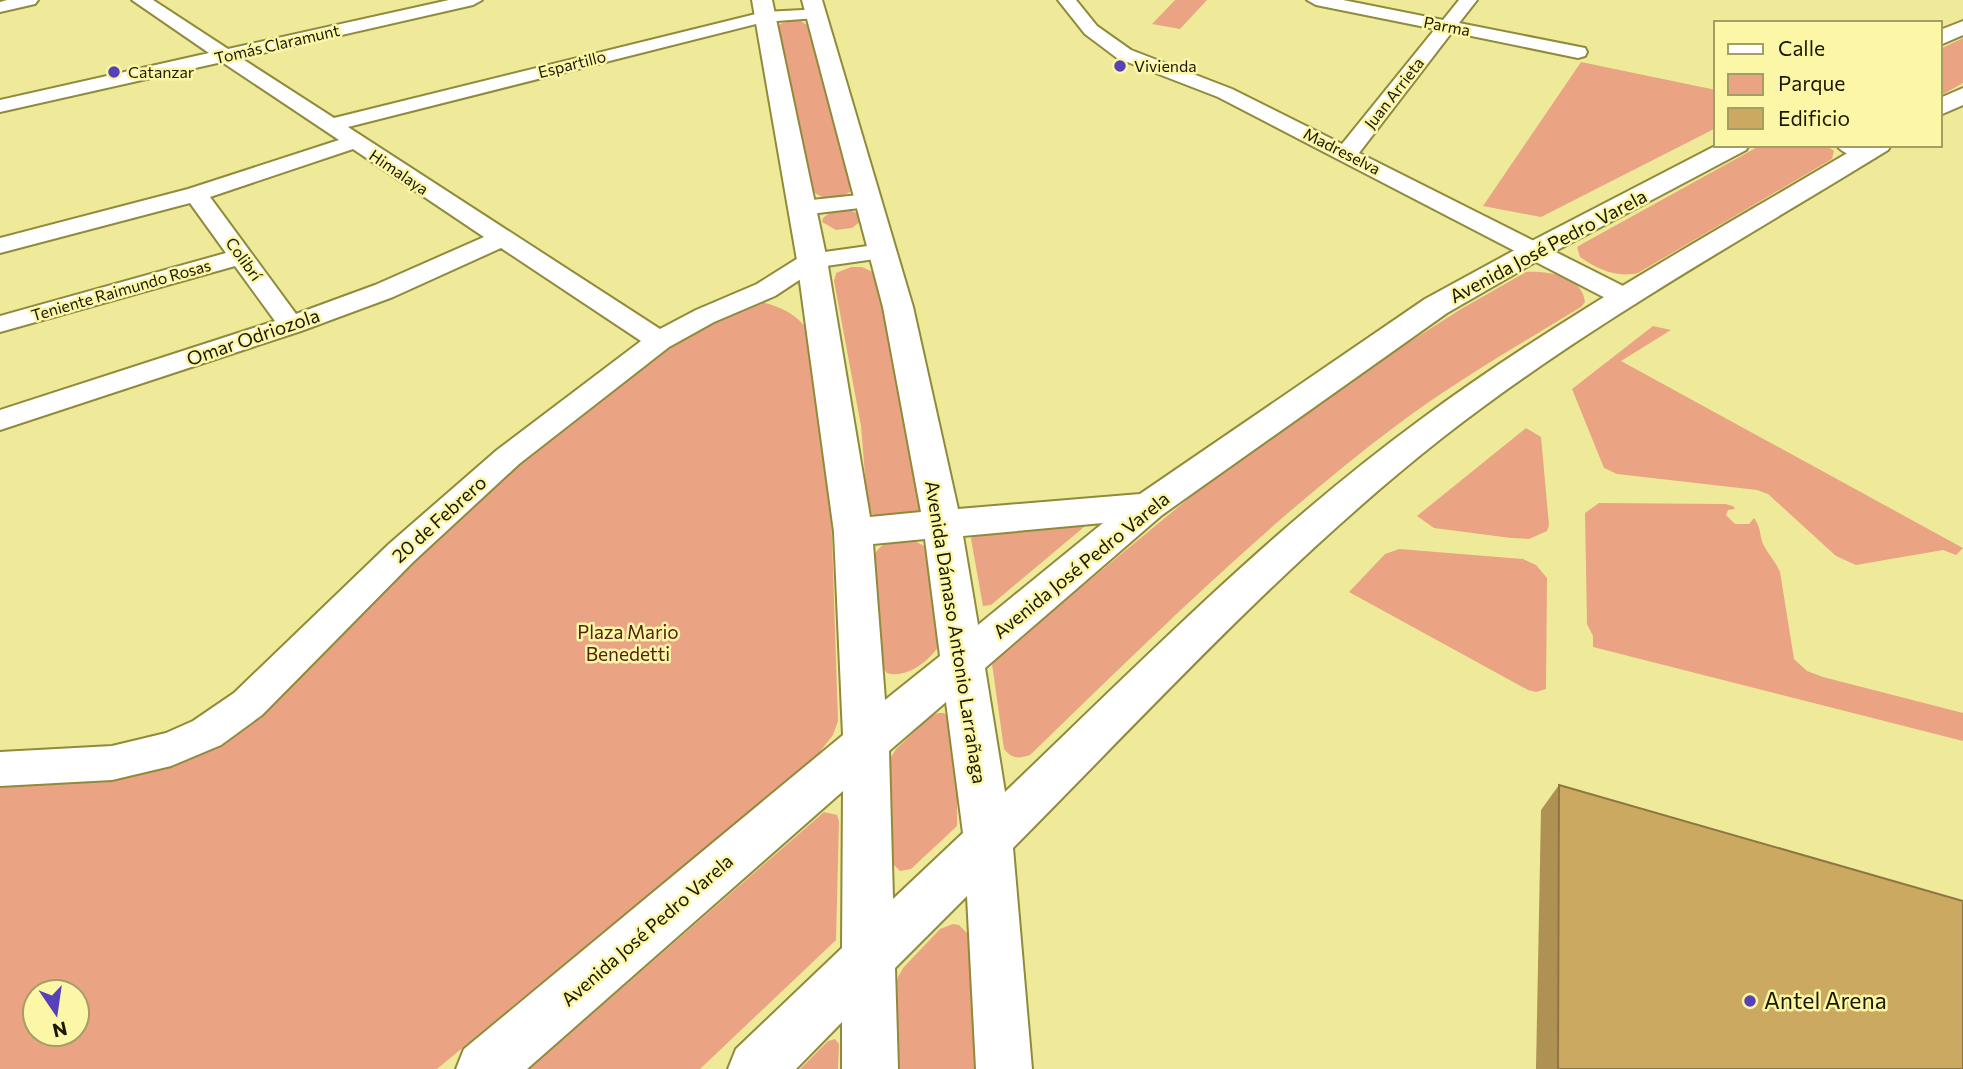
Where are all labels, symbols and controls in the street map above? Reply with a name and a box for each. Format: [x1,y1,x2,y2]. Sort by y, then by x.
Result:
street label: Parma [1422,12,1472,39]
street label: Tomás Claramunt [212,20,342,67]
legend [1714,21,1942,147]
text: Calle [1778,35,1825,60]
street label: Espartillo [536,46,608,81]
street label: Juan Arrieta [1360,53,1427,132]
place label: Vivienda [1134,56,1197,75]
marker: Vivienda [1112,58,1128,74]
place label: Catanzar [128,62,195,81]
marker: Catanzar [106,64,122,80]
text: Parque [1778,70,1845,95]
text: Edificio [1778,105,1850,130]
street label: Madreselva [1301,123,1384,178]
street label: Himalaya [366,145,432,198]
street label: Avenida José Pedro Varela [1445,184,1650,307]
street label: Colibrí [222,233,267,285]
street label: Teniente Raimundo Rosas [29,255,213,324]
street label: Omar Odriozola [183,303,322,370]
street label: 20 de Febrero [387,470,491,567]
street label: Avenida Dámaso Antonio Larrañaga [921,479,992,785]
street label: Avenida José Pedro Varela [988,486,1173,643]
park label: Plaza Mario Benedetti [577,620,679,665]
street label: Avenida José Pedro Varela [556,849,737,1010]
north arrow [21,978,91,1048]
place label: Antel Arena [1764,986,1887,1014]
marker: Antel Arena [1742,993,1758,1009]
text: N [50,1017,69,1043]

